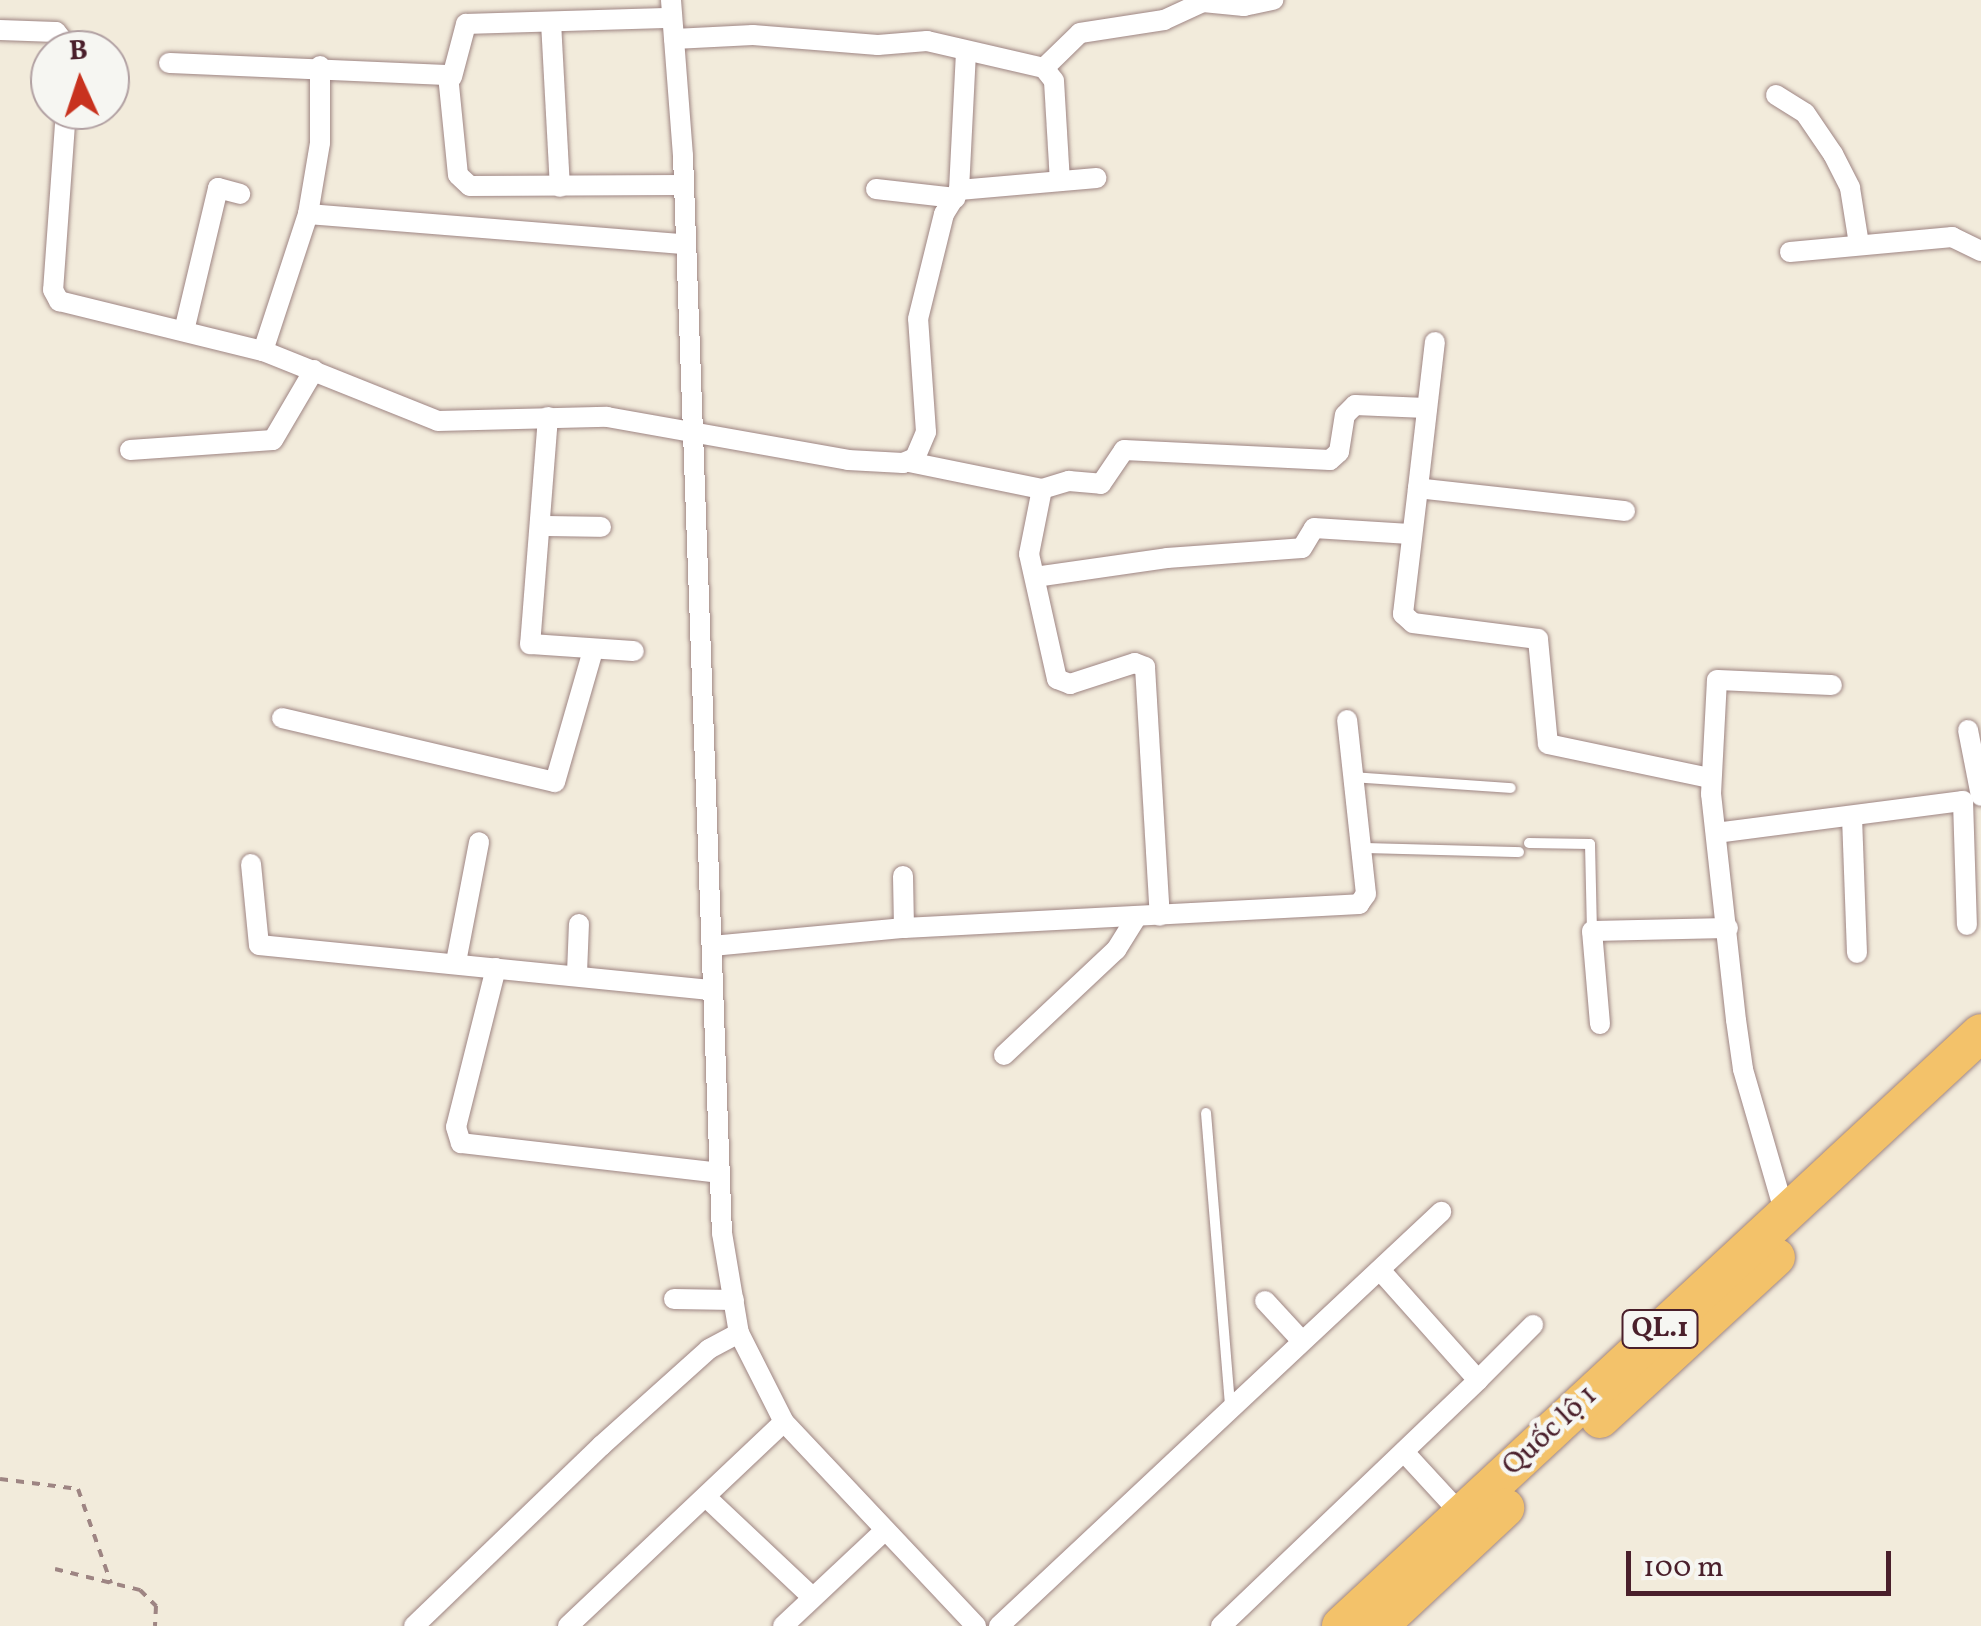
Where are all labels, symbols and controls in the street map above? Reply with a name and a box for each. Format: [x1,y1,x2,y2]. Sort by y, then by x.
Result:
north arrow [30,30,130,130]
text: B [68,32,89,72]
road number: QL.1 [1620,1306,1700,1352]
street label: Quốc lộ 1 [1495,1378,1605,1484]
scale bar [1631,1531,1896,1593]
text: 100 m [1643,1547,1724,1589]

